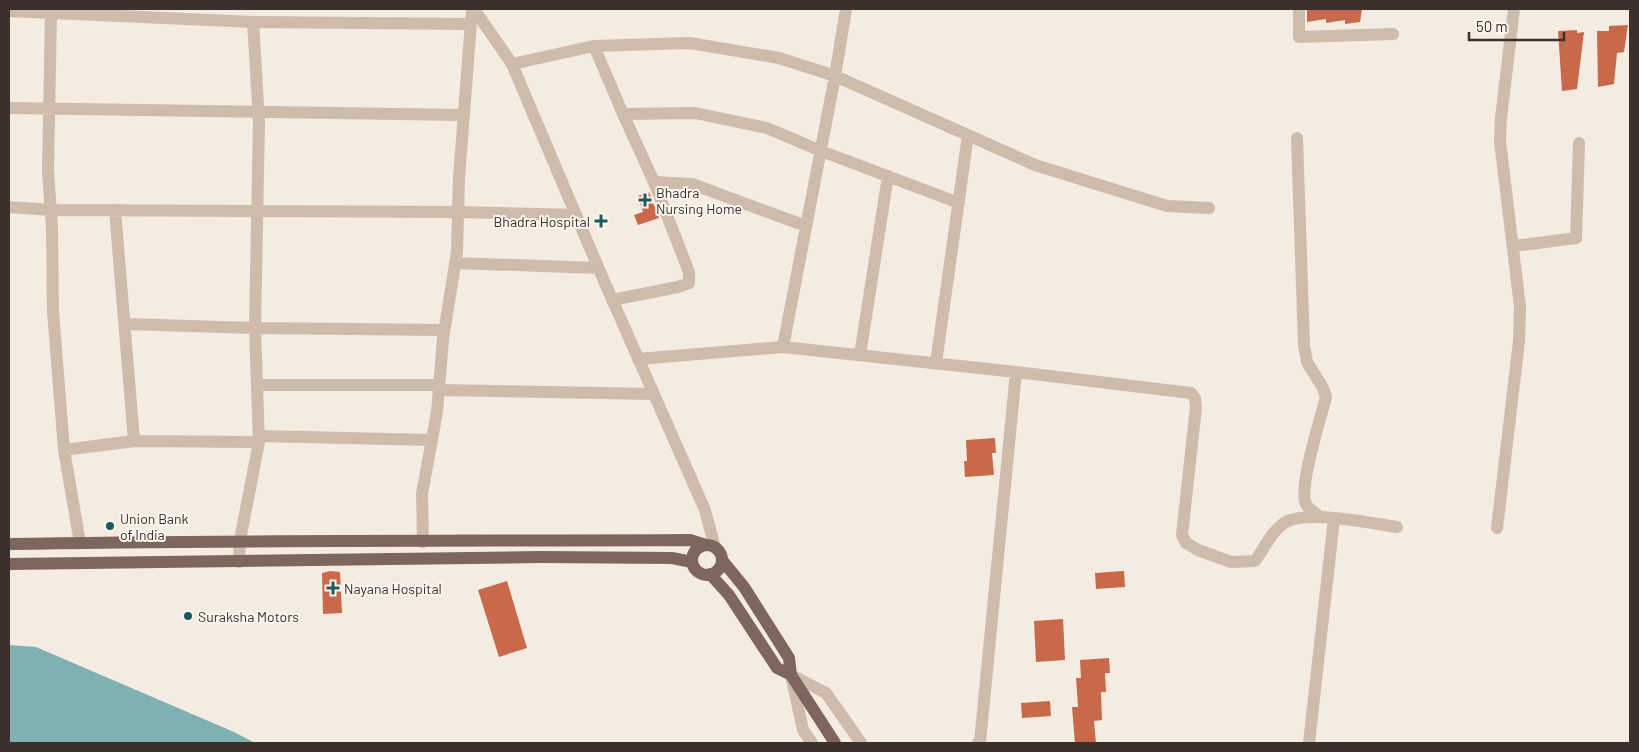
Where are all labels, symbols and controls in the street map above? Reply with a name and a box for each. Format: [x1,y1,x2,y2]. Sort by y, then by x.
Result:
scale bar [1469,10,1564,42]
text: 50 m [1476,17,1508,35]
place label: Bhadra Nursing Home [656,184,742,217]
marker: Bhadra Nursing Home [638,193,652,207]
place label: Bhadra Hospital [494,213,590,230]
marker: Bhadra Hospital [594,214,608,228]
place label: Union Bank of India [120,510,189,543]
marker: Union Bank of India [104,520,116,532]
place label: Nayana Hospital [344,580,442,597]
marker: Nayana Hospital [326,581,340,595]
place label: Suraksha Motors [198,608,299,625]
marker: Suraksha Motors [182,610,194,622]

